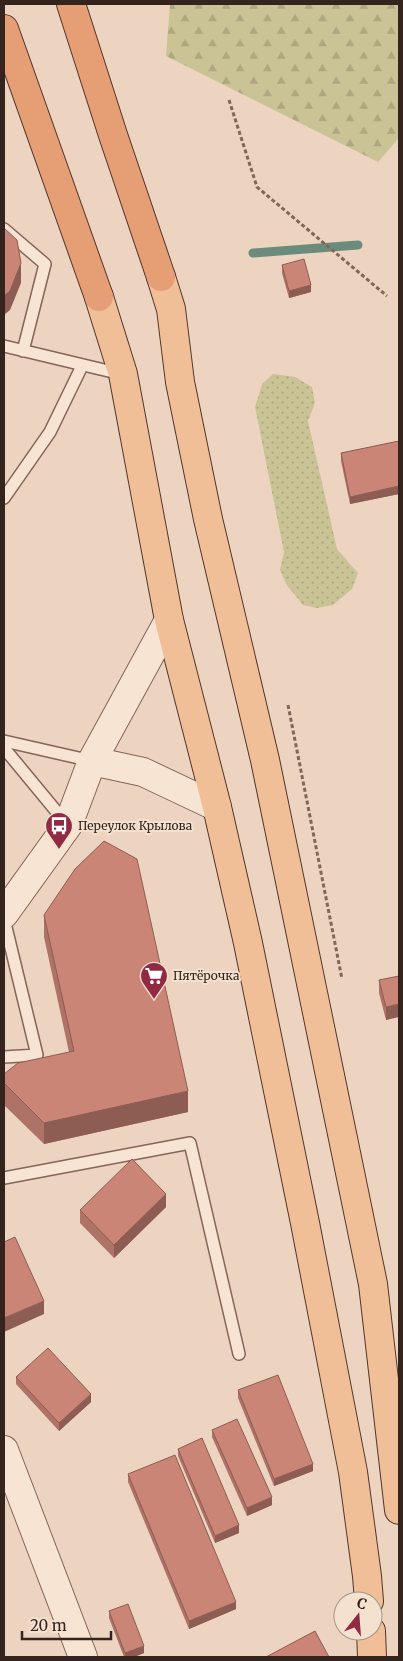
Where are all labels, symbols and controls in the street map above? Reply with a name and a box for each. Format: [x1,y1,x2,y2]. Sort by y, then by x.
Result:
bus stop icon: Переулок Крылова [44,811,74,850]
place label: Переулок Крылова [78,818,193,833]
supermarket icon: Пятёрочка [139,961,169,1000]
place label: Пятёрочка [173,968,240,983]
north arrow [333,1591,383,1641]
text: С [355,1594,369,1614]
scale bar [22,1608,111,1640]
text: 20 m [30,1616,67,1635]

